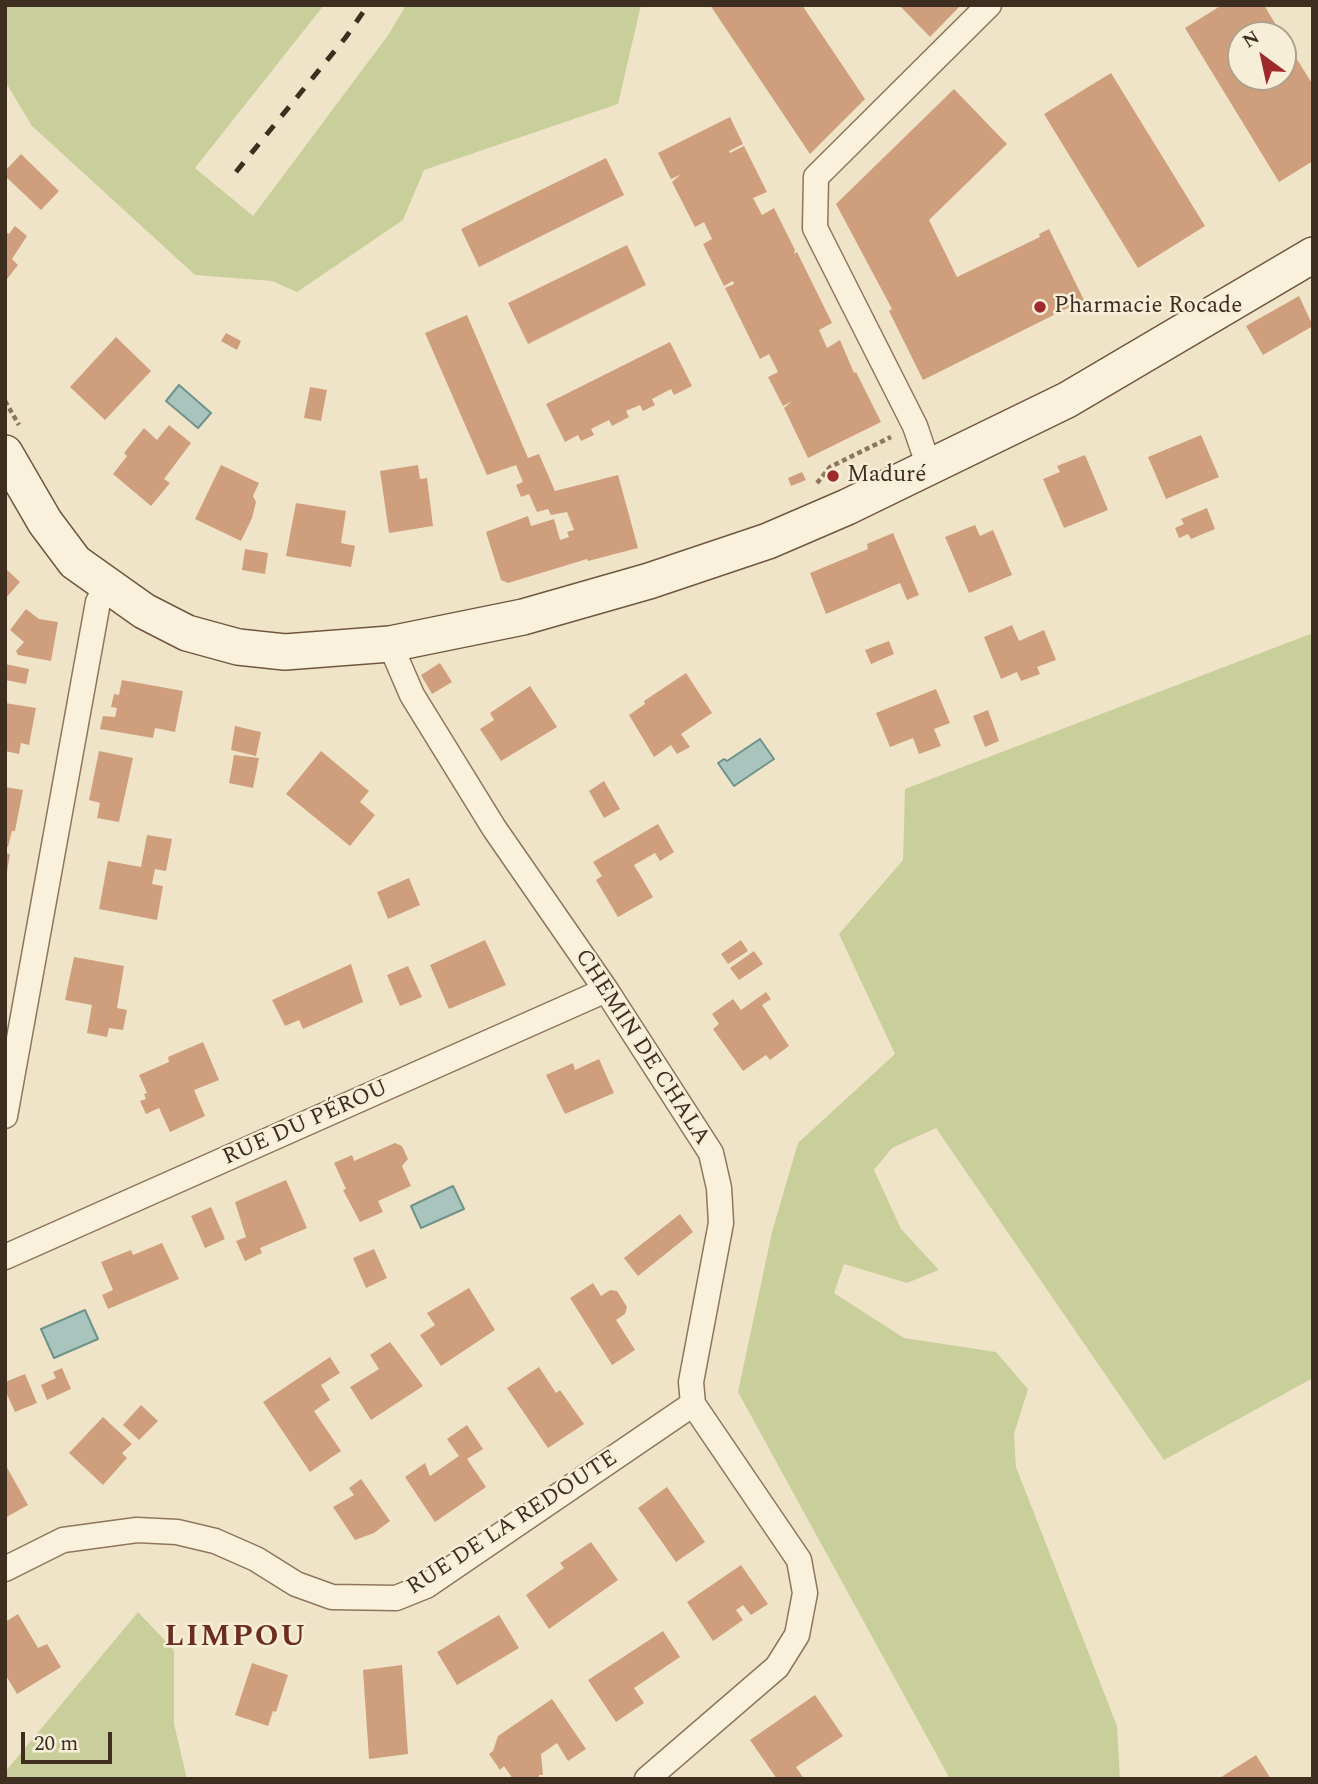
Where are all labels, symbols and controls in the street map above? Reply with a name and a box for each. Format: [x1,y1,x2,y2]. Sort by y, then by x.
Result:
north arrow [1227,21,1297,91]
text: N [1237,23,1266,56]
place label: Pharmacie Rocade [1054,293,1242,321]
marker: Pharmacie Rocade [1032,299,1048,315]
place label: Maduré [847,462,926,490]
marker: Maduré [825,468,841,484]
street label: CHEMIN DE CHALA [567,945,715,1151]
street label: RUE DU PÉROU [219,1075,393,1173]
street label: RUE DE LA REDOUTE [403,1446,623,1602]
district label: LIMPOU [165,1621,307,1657]
scale bar [24,1718,116,1762]
text: 20 m [34,1728,78,1760]

